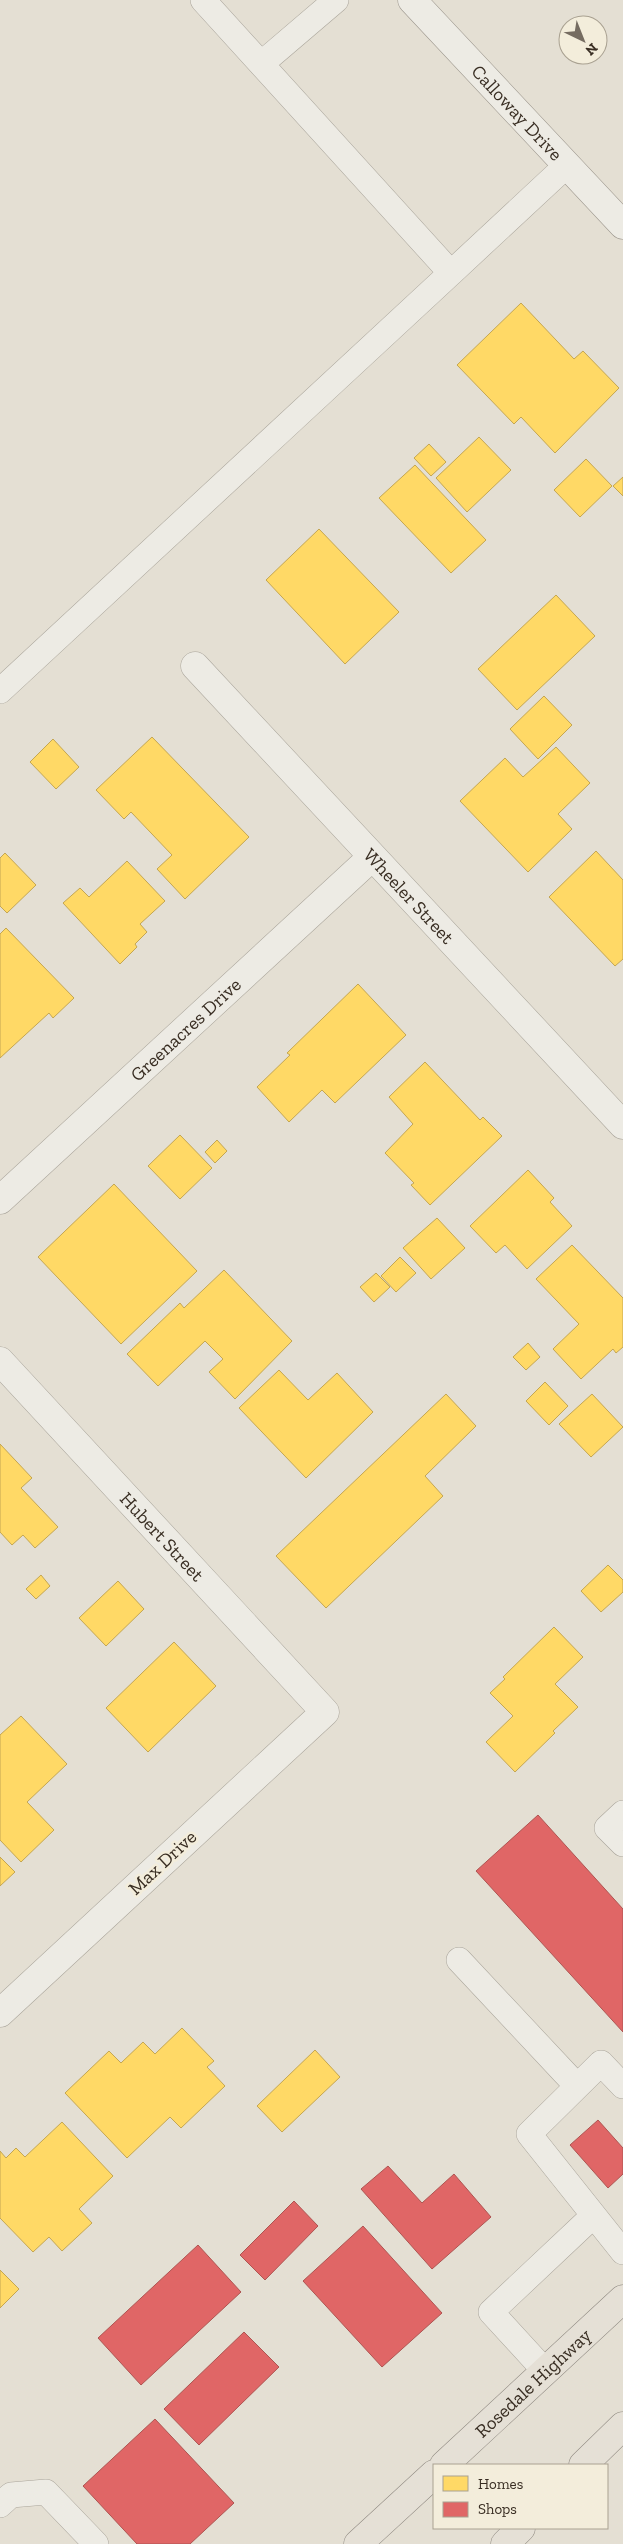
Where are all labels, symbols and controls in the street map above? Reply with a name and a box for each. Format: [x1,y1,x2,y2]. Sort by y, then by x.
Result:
north arrow [558,15,608,65]
text: N [582,39,601,59]
street label: Calloway Drive [467,60,567,165]
street label: Wheeler Street [359,843,459,949]
street label: Greenacres Drive [126,973,246,1086]
street label: Hubert Street [115,1487,209,1586]
street label: Max Drive [124,1825,201,1900]
street label: Rosedale Highway [470,2323,596,2442]
legend [433,2464,608,2529]
text: Homes [478,2475,523,2493]
text: Shops [478,2500,517,2518]

